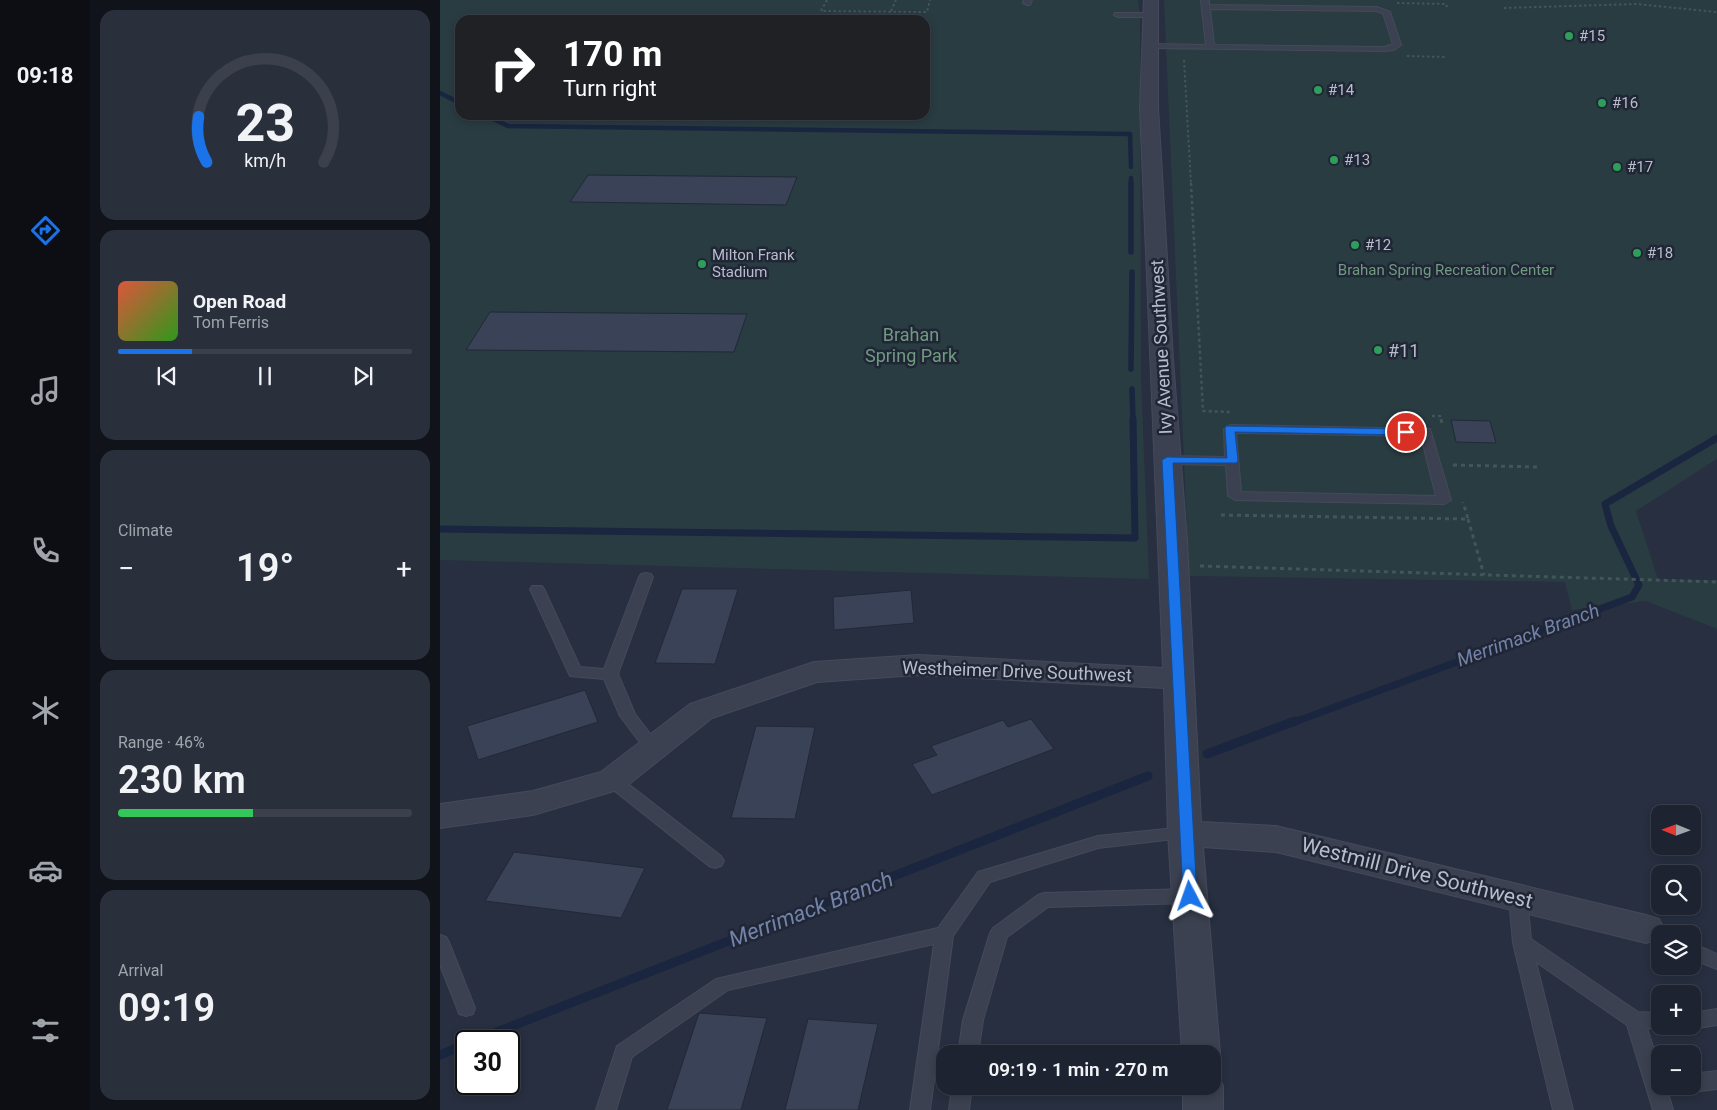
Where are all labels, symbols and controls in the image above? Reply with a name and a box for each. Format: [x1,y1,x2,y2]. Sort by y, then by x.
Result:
place label: #15 [1579,27,1605,45]
marker: #15 [1563,30,1575,42]
text: 170 m [563,34,662,75]
icon: right [480,35,545,100]
text: 09:18 [17,63,73,88]
text: Turn right [563,76,657,101]
place label: #14 [1328,81,1355,99]
marker: #14 [1312,84,1324,96]
text: 23 [235,93,295,154]
place label: #16 [1612,94,1638,112]
marker: #16 [1596,97,1608,109]
text: km/h [244,150,286,171]
place label: #13 [1344,151,1370,169]
marker: #13 [1328,154,1340,166]
place label: #17 [1627,158,1653,176]
marker: #17 [1611,161,1623,173]
icon: directions [28,213,63,248]
place label: #12 [1365,236,1391,254]
marker: #12 [1349,239,1361,251]
place label: #18 [1647,244,1673,262]
place label: Milton Frank Stadium [712,246,795,281]
marker: #18 [1631,247,1643,259]
marker: Milton Frank Stadium [696,258,708,270]
street label: Ivy Avenue Southwest [1146,259,1176,435]
park label: Brahan Spring Recreation Center [1338,261,1554,279]
text: Open Road [193,290,286,313]
text: Tom Ferris [193,313,269,332]
park label: Brahan Spring Park [865,324,958,366]
place label: #11 [1388,340,1419,361]
marker: #11 [1372,344,1384,356]
icon: previous [153,362,181,390]
icon: pause [251,362,279,390]
icon: next [349,362,377,390]
icon: music [28,373,63,408]
pin [1385,411,1427,453]
icon: arrive [1392,418,1420,446]
text: Climate [118,521,173,540]
icon: phone [28,533,63,568]
text: 19° [236,546,294,590]
text: − [118,552,134,585]
text: + [396,552,412,585]
water label: Merrimack Branch [1454,599,1602,671]
street label: Westheimer Drive Southwest [902,656,1132,686]
icon: climate [28,693,63,728]
text: Range · 46% [118,733,205,752]
text: 230 km [118,758,246,802]
north arrow [1651,805,1701,855]
map controls [1651,805,1701,1095]
street label: Westmill Drive Southwest [1299,833,1535,913]
icon: car [28,853,63,888]
button: search [1651,865,1701,915]
water label: Merrimack Branch [725,866,897,952]
position arrow [1163,869,1215,921]
button: layers [1651,925,1701,975]
text: Arrival [118,961,163,980]
button: + [1651,985,1701,1035]
text: 09:19 [118,986,215,1030]
icon: filters [28,1013,63,1048]
speed limit sign: 30 [455,1030,520,1095]
button: − [1651,1045,1701,1095]
text: 09:19 · 1 min · 270 m [988,1058,1169,1081]

